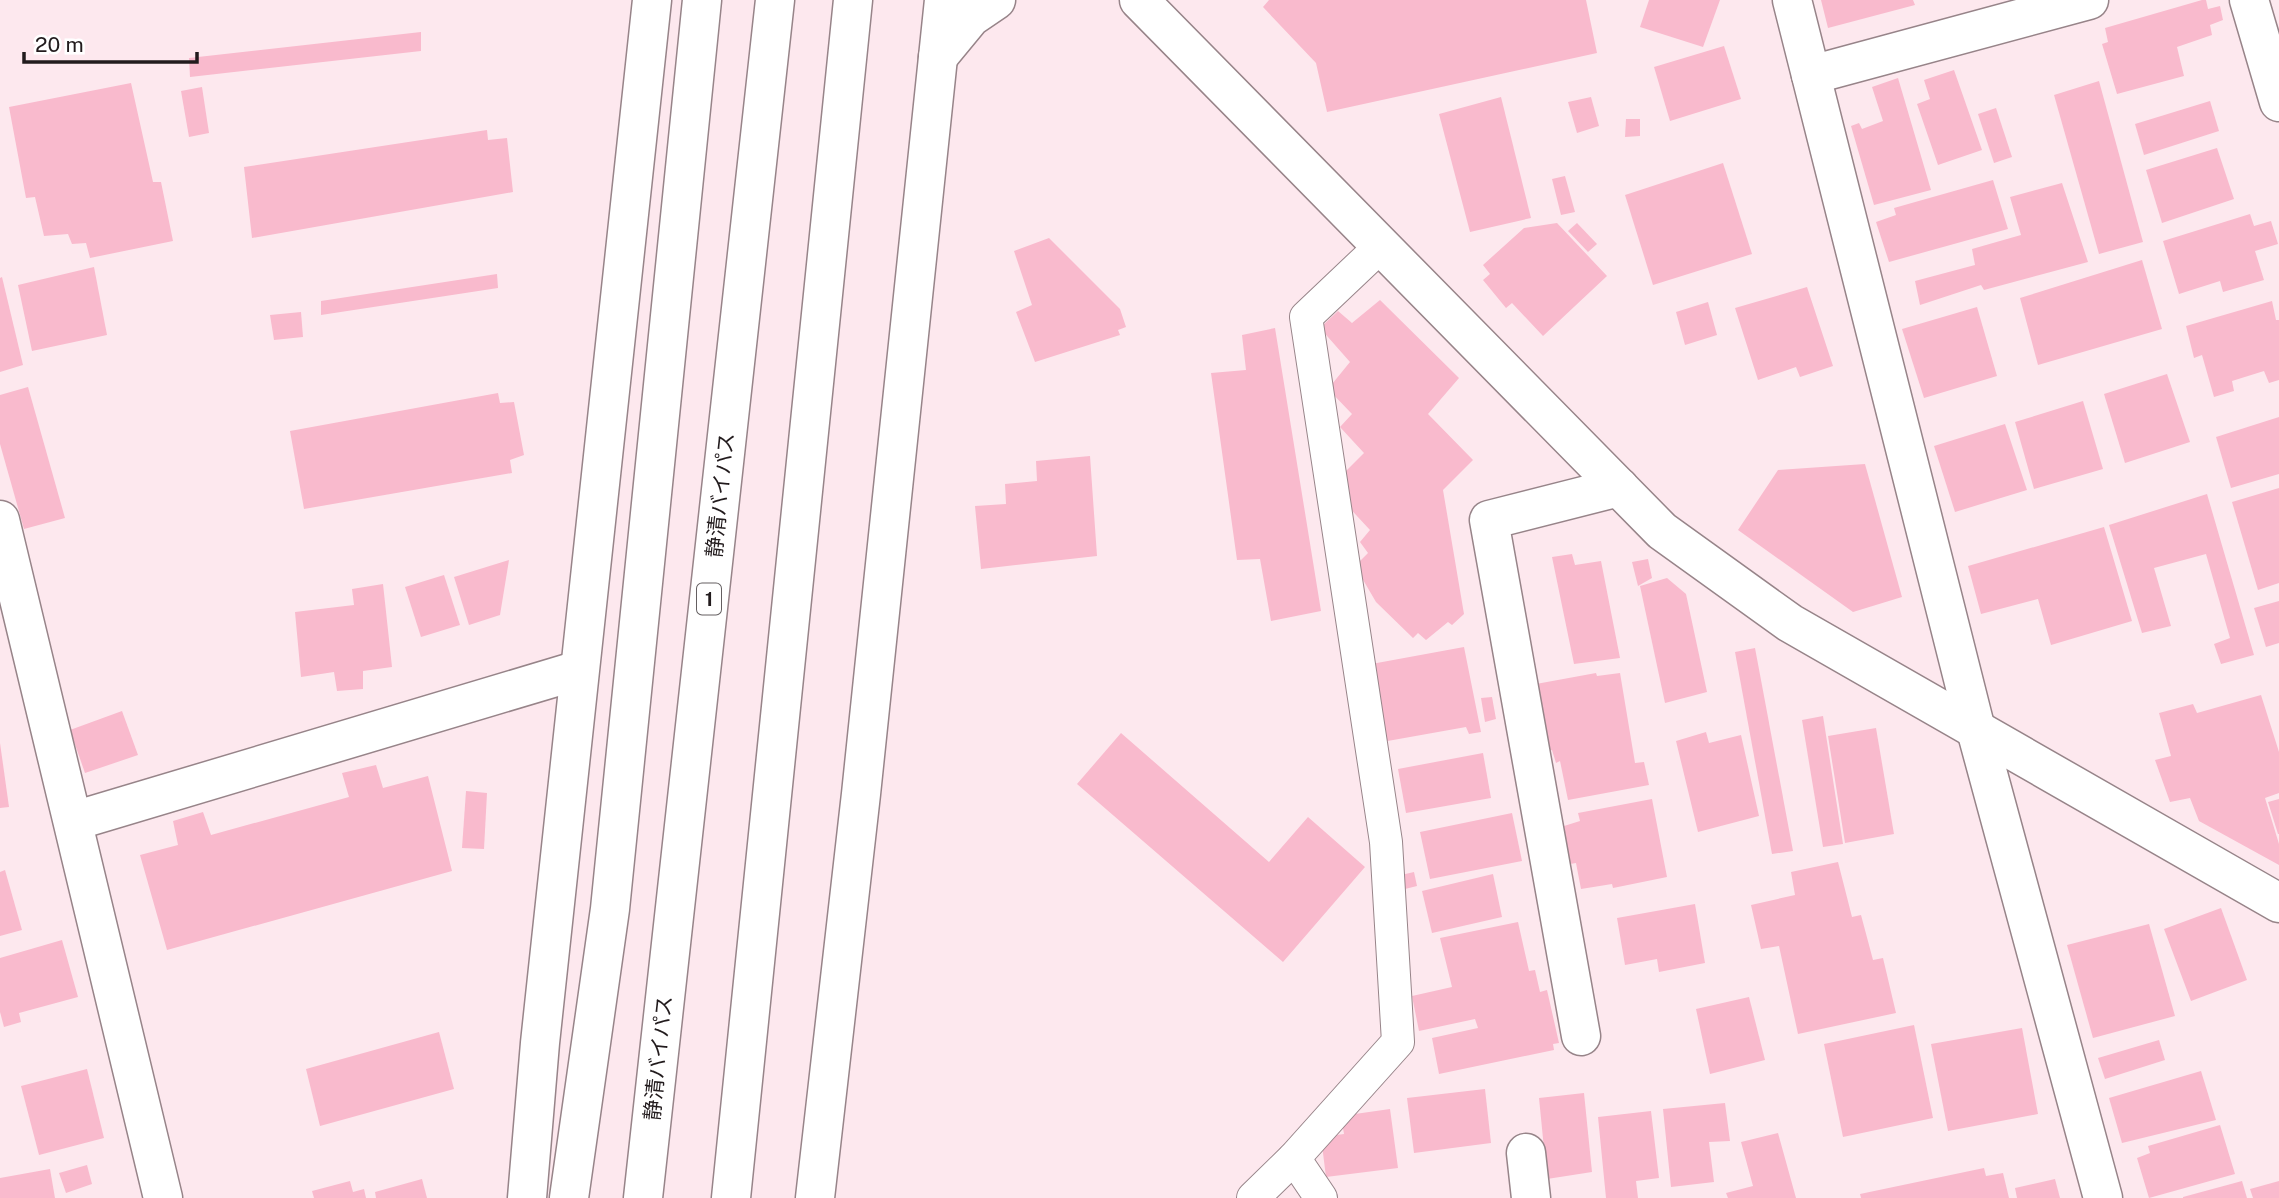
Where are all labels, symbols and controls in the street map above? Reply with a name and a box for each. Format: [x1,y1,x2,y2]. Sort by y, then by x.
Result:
scale bar [24,21,198,65]
text: 20 m [35,32,84,57]
street label: 静清バイパス [701,431,739,559]
road number: 1 [697,584,721,614]
street label: 静清バイパス [639,994,677,1122]

